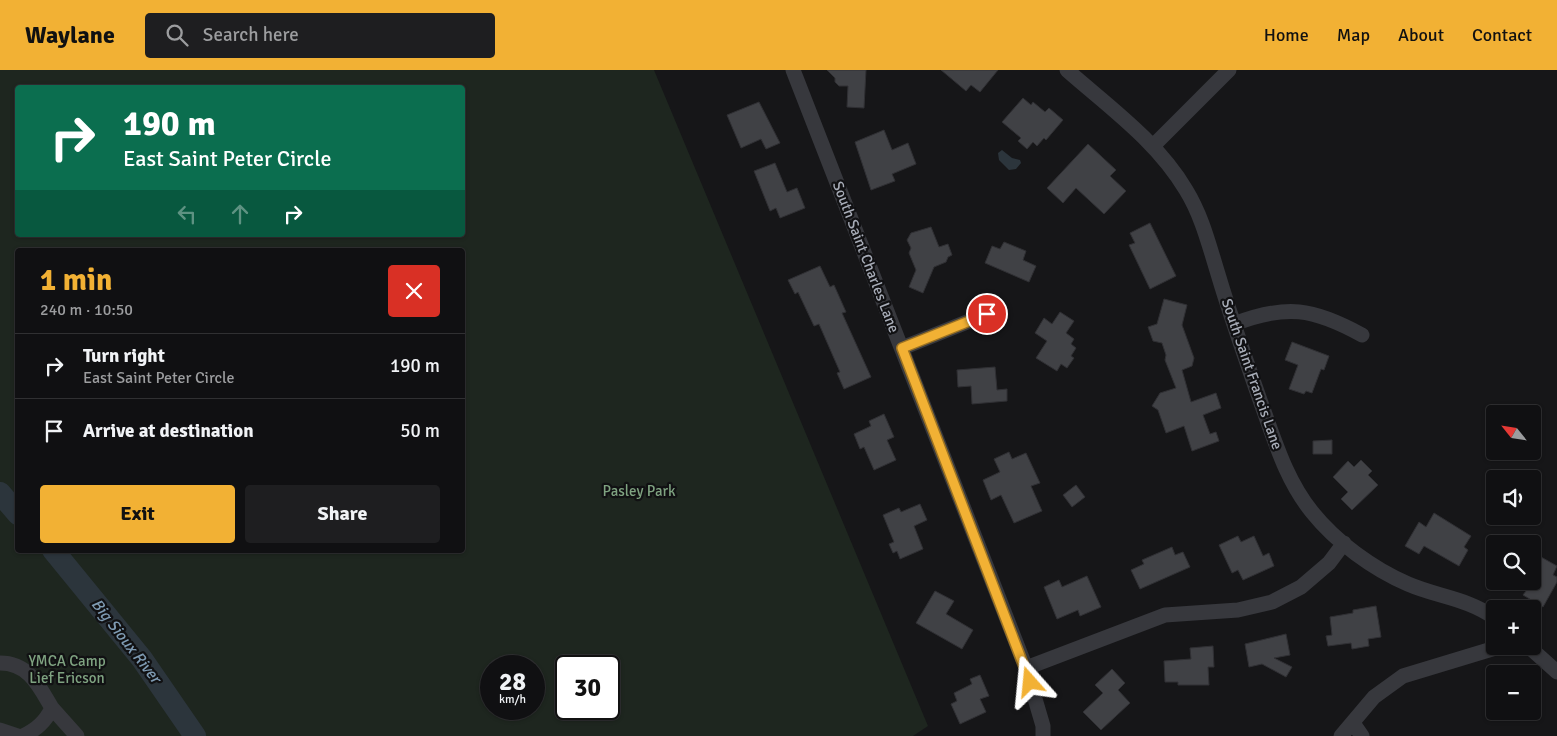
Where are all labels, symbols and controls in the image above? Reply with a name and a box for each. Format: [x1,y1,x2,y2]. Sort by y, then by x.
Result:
search box [145,13,495,58]
text: Waylane [25,20,115,50]
icon: search [163,21,191,49]
text: Search here [203,23,299,47]
text: Home [1264,24,1309,46]
text: Map [1337,24,1370,46]
text: About [1398,24,1444,46]
text: Contact [1472,24,1532,46]
text: 190 m [123,102,216,145]
icon: right [40,105,105,170]
text: East Saint Peter Circle [123,145,331,172]
street label: South Saint Charles Lane [829,179,903,335]
icon: left [173,200,201,228]
icon: ahead [226,200,254,228]
icon: right [279,200,307,228]
text: 1 min [40,262,112,299]
button: close [388,265,440,317]
pin [966,293,1008,335]
street label: South Saint Francis Lane [1218,296,1286,452]
text: 240 m · 10:50 [40,300,133,320]
icon: arrive [973,300,1001,328]
text: Turn right [83,344,165,368]
icon: right [40,352,68,380]
text: 190 m [390,354,440,378]
text: East Saint Peter Circle [83,368,235,388]
north arrow [1486,405,1541,460]
map controls [1486,405,1541,720]
icon: arrive [40,417,68,445]
text: Arrive at destination [83,419,254,443]
text: 50 m [400,419,440,443]
button: sound [1486,470,1541,525]
park label: Pasley Park [602,482,676,500]
button: Exit [40,485,235,543]
button: Share [245,485,440,543]
button: search [1486,535,1541,590]
water label: Big Sioux River [87,595,167,689]
button: + [1486,600,1541,655]
park label: YMCA Camp Lief Ericson [28,652,106,687]
speed limit sign: 30 [555,655,620,720]
position arrow [1003,655,1055,707]
button: − [1486,665,1541,720]
text: 28 [499,666,526,697]
text: km/h [499,692,526,707]

